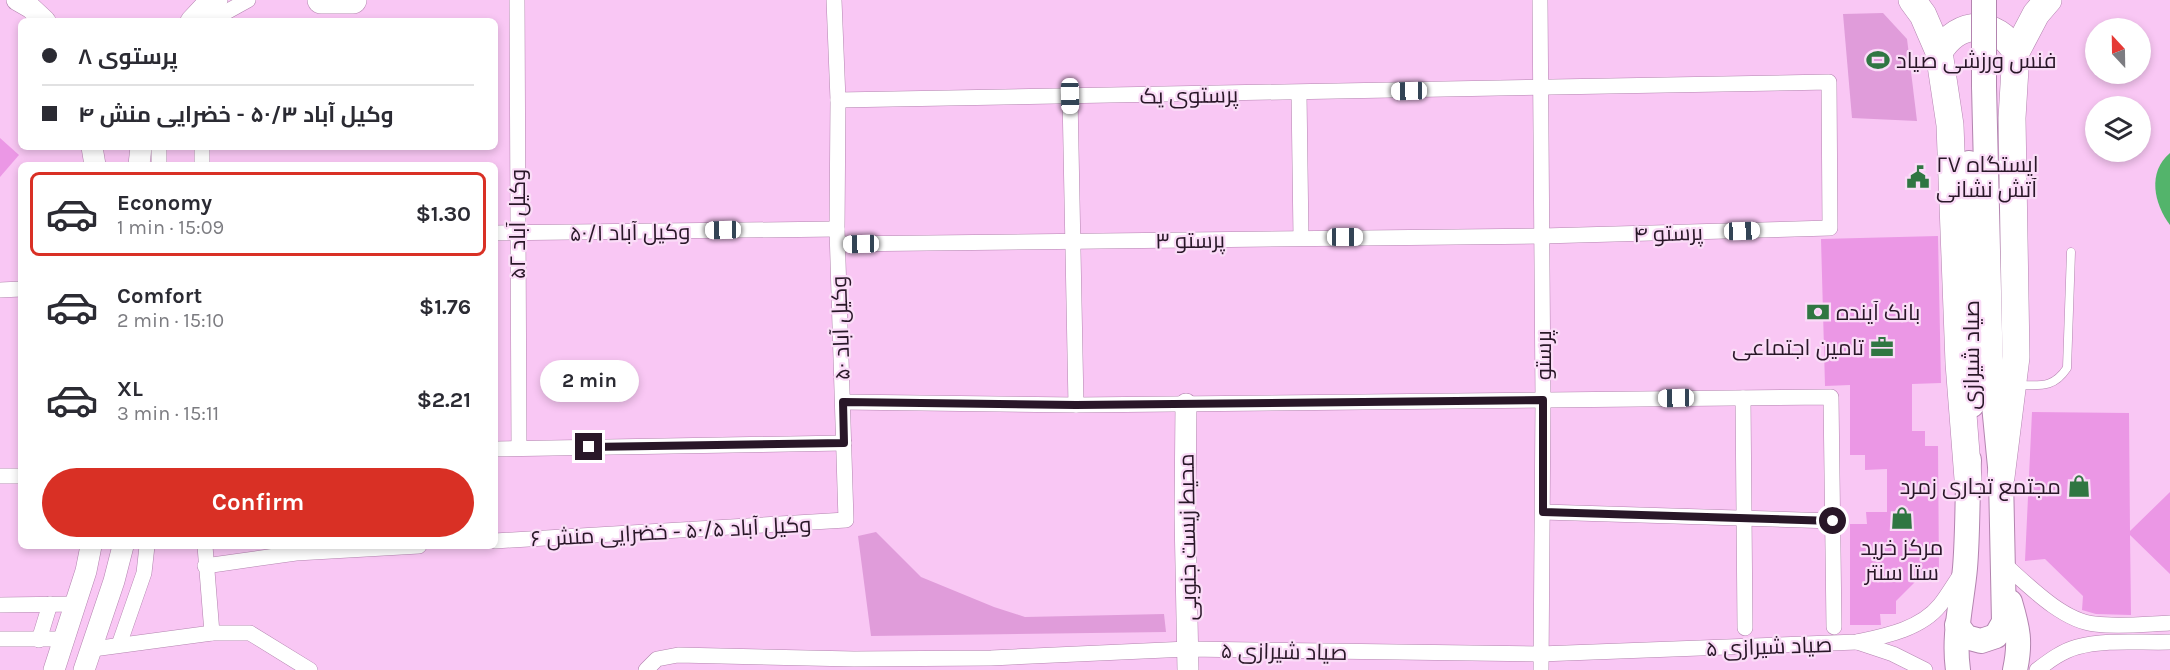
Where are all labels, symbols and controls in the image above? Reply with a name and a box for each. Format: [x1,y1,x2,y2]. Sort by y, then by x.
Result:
north arrow [2085,18,2151,84]
map controls [2085,18,2151,162]
text: پرستوی ۸ [78,44,178,70]
sports icon: فنس ورزشی صیاد [1865,47,1891,73]
place label: فنس ورزشی صیاد [1896,48,2057,74]
car [1061,78,1079,114]
street label: پرستوی یک [1139,82,1239,111]
car [1391,82,1427,100]
button: layers [2085,96,2151,162]
text: وکیل آباد ۵۰/۳ - خضرایی منش ۴ [78,102,394,128]
place label: ایستگاه ۲۷ آتش نشانی [1936,152,2039,203]
public building icon: ایستگاه ۲۷ آتش نشانی [1905,164,1931,190]
street label: ۵۲ وکیل آباد [505,169,531,279]
icon: car [45,187,99,241]
text: Economy [117,190,212,216]
text: $1.30 [416,201,471,227]
text: 1 min · 15:09 [117,216,224,239]
street label: وکیل آباد ۵۰/۱ [569,219,691,247]
street label: پرستو ۴ [1633,220,1703,249]
car [705,221,741,239]
car [1724,221,1760,241]
street label: پرستو ۳ [1155,227,1225,256]
car [1327,228,1363,246]
car [843,235,879,253]
street label: ۵۰ وکیل آباد [826,275,856,381]
icon: car [45,280,99,334]
text: Comfort [117,283,202,309]
text: $1.76 [419,294,471,320]
bank icon: بانک آینده [1805,299,1831,325]
place label: بانک آینده [1836,300,1920,326]
street label: صیاد شیرازی [1959,300,1985,410]
text: 2 min · 15:10 [117,309,224,332]
street label: پرستو [1531,330,1558,380]
office icon: تامین اجتماعی [1869,334,1895,360]
place label: تامین اجتماعی [1732,335,1864,361]
callout: 2 min [540,360,638,402]
text: 2 min [562,369,617,392]
icon: car [45,373,99,427]
text: XL [117,376,143,402]
text: $2.21 [417,387,471,413]
car [1658,389,1694,407]
text: 3 min · 15:11 [117,402,219,425]
route end [575,433,602,460]
street label: محیط زیست جنوبی [1174,453,1202,621]
button: Confirm [42,468,474,537]
shop icon: مجتمع تجاری زمرد [2066,473,2092,499]
place label: مجتمع تجاری زمرد [1900,474,2061,501]
shop icon: مرکز خرید ستا سنتر [1889,505,1915,531]
route start [1819,507,1846,534]
street label: وکیل آباد ۵۰/۵ - خضرایی منش ۶ [530,512,812,552]
place label: مرکز خرید ستا سنتر [1861,535,1943,586]
street label: صیاد شیرازی ۵ [1705,632,1833,662]
street label: صیاد شیرازی ۵ [1220,638,1348,666]

